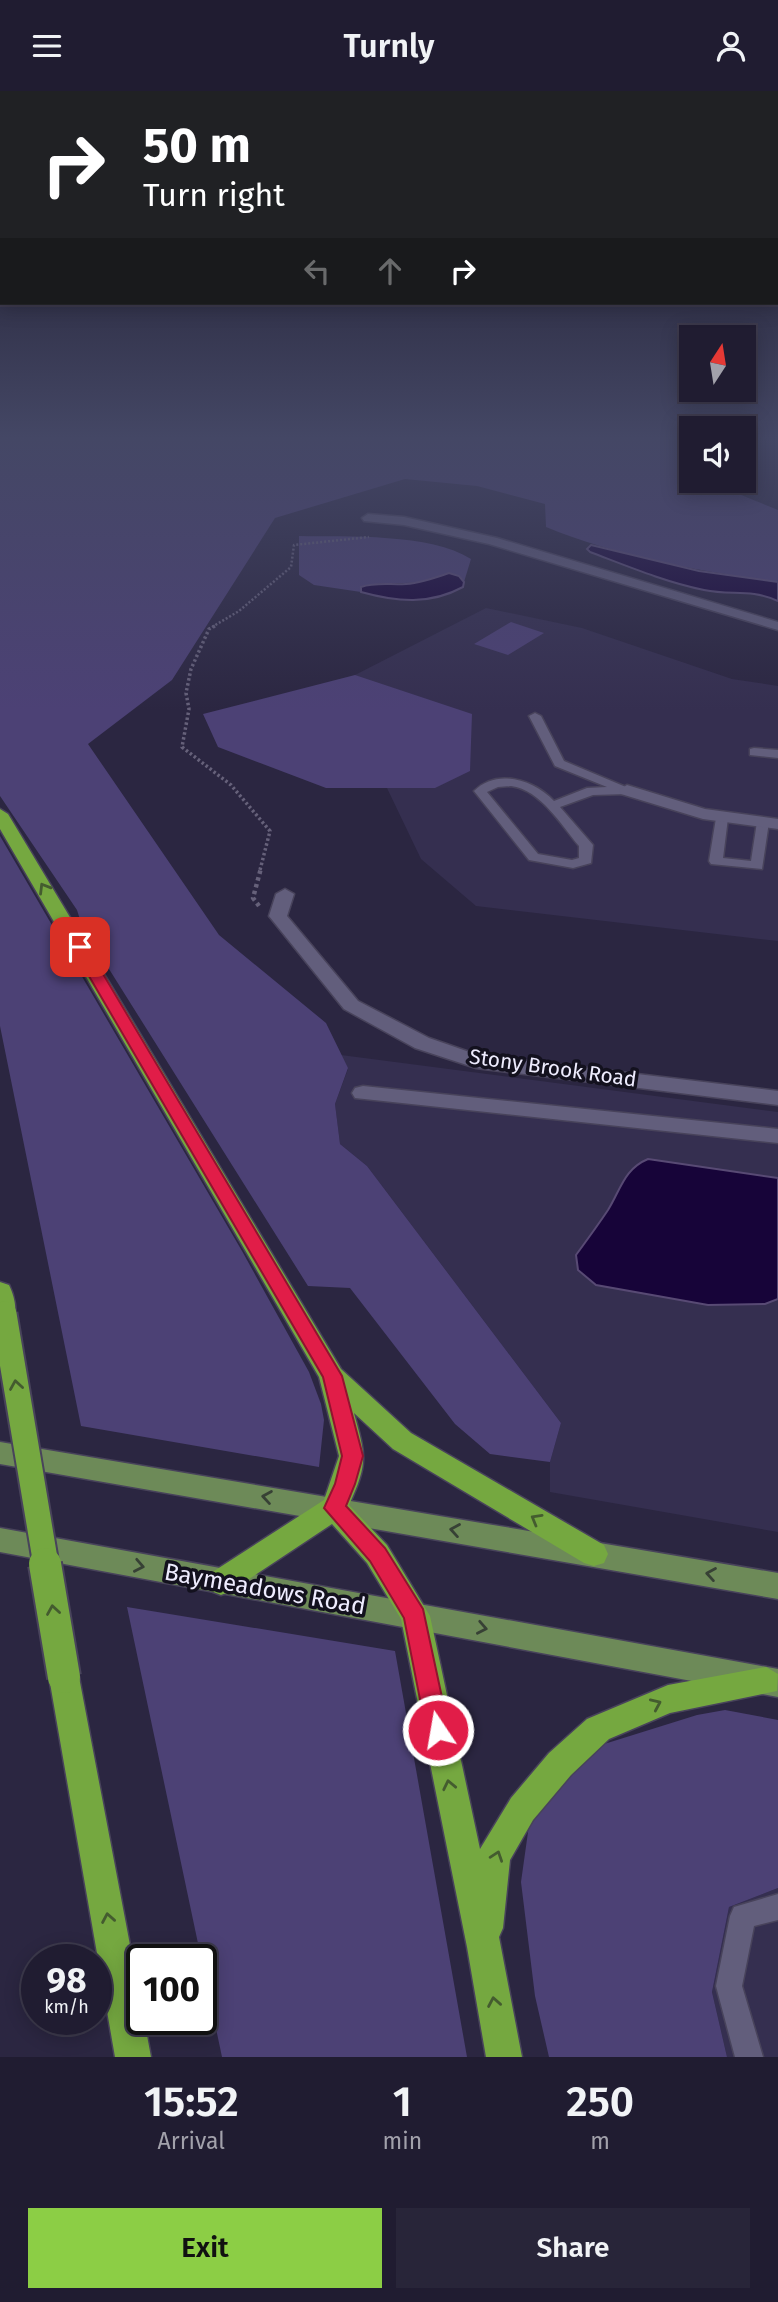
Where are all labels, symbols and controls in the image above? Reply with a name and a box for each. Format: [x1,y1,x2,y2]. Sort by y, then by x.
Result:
icon: menu [28,27,66,65]
text: Turnly [344,27,434,65]
icon: person [712,27,750,65]
text: 50 m [143,116,251,175]
icon: right [28,119,119,210]
text: Turn right [143,176,285,214]
icon: left [298,252,336,290]
icon: ahead [371,252,409,290]
icon: right [444,252,482,290]
north arrow [679,325,756,403]
map controls [679,325,756,493]
button: sound [679,416,756,493]
one-way arrow [40,883,53,896]
pin [50,917,110,977]
icon: arrive [61,928,99,966]
street label: Stony Brook Road [468,1043,638,1093]
one-way arrow [9,1379,24,1391]
one-way arrow [261,1490,273,1505]
one-way arrow [530,1515,543,1528]
one-way arrow [449,1523,461,1538]
street label: Baymeadows Road [162,1557,368,1621]
one-way arrow [133,1558,145,1573]
one-way arrow [705,1567,717,1582]
one-way arrow [46,1604,61,1616]
one-way arrow [476,1620,488,1635]
position arrow [401,1693,475,1767]
one-way arrow [649,1698,661,1712]
one-way arrow [443,1779,458,1791]
one-way arrow [488,1850,503,1863]
one-way arrow [101,1912,116,1924]
speed limit sign: 100 [126,1944,217,2035]
text: 98 [47,1959,86,2001]
text: km/h [44,1996,89,2018]
one-way arrow [487,1996,502,2008]
text: 15:52 [144,2077,239,2127]
text: 1 [393,2077,412,2127]
text: 250 [566,2077,634,2127]
text: Arrival [158,2127,225,2155]
text: min [383,2127,422,2155]
text: m [590,2127,610,2155]
button: Exit [28,2208,382,2288]
button: Share [396,2208,750,2288]

